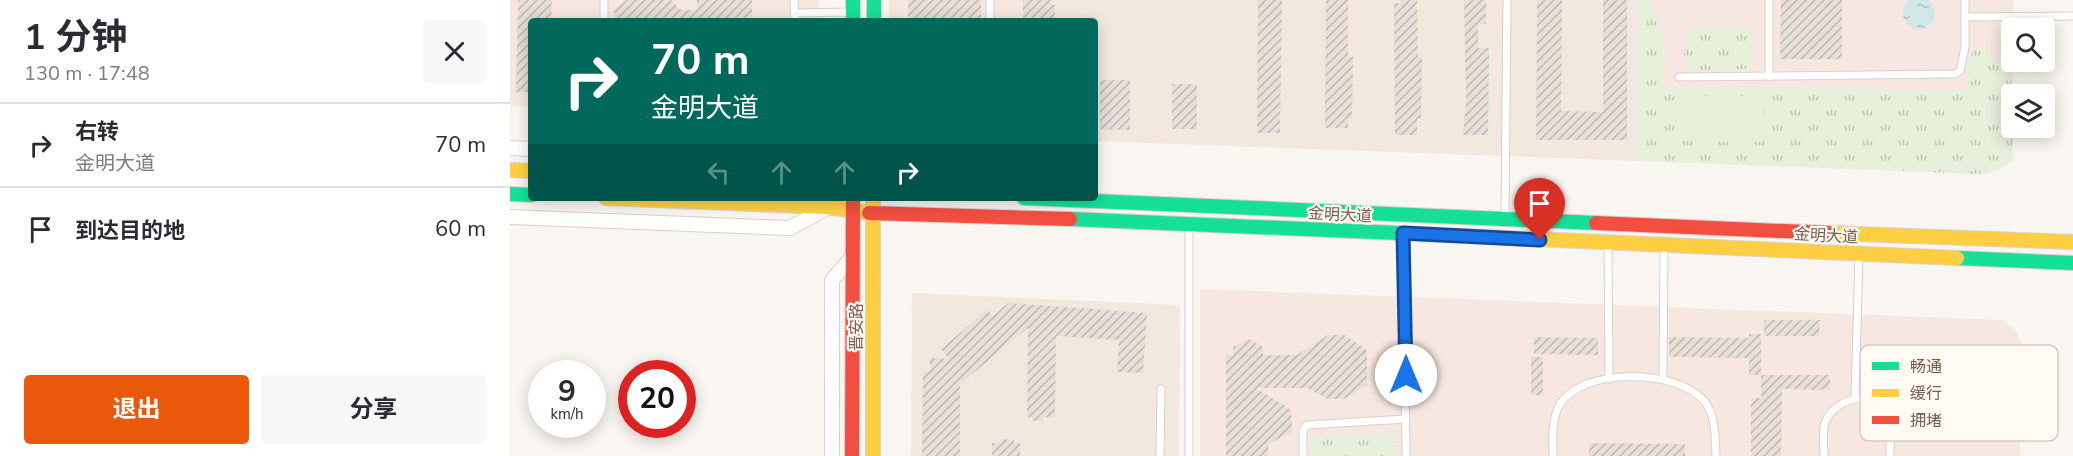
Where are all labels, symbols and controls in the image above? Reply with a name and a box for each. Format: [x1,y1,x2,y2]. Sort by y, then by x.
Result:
text: 1 分钟 [24,13,127,62]
map controls [2001,18,2055,138]
button: search [2001,18,2055,72]
button: close [423,20,486,83]
text: 70 m [651,32,750,89]
icon: right [552,42,630,120]
text: 130 m · 17:48 [24,60,150,87]
button: layers [2001,84,2055,138]
text: 金明大道 [651,90,759,127]
text: 右转 [75,117,119,147]
icon: right [24,129,57,162]
text: 70 m [435,130,486,160]
text: 金明大道 [75,150,155,177]
icon: left [702,156,735,189]
icon: ahead [765,156,798,189]
icon: ahead [828,156,861,189]
icon: right [891,156,924,189]
pin [1514,178,1565,240]
icon: arrive [1523,187,1556,220]
street label: 金明大道 [1307,202,1372,228]
icon: arrive [24,213,57,246]
text: 60 m [435,214,486,244]
text: 到达目的地 [75,216,185,246]
street label: 金明大道 [1793,223,1858,249]
street label: 晋安路 [846,303,868,351]
position arrow [1374,343,1438,407]
legend [1860,345,2058,441]
text: 畅通 [1910,356,1942,378]
speed limit sign: 20 [618,360,696,438]
text: 9 [558,371,576,412]
button: 退出 [24,375,249,444]
button: 分享 [261,375,486,444]
text: 缓行 [1910,383,1942,405]
text: km/h [550,404,584,424]
text: 拥堵 [1910,410,1942,432]

